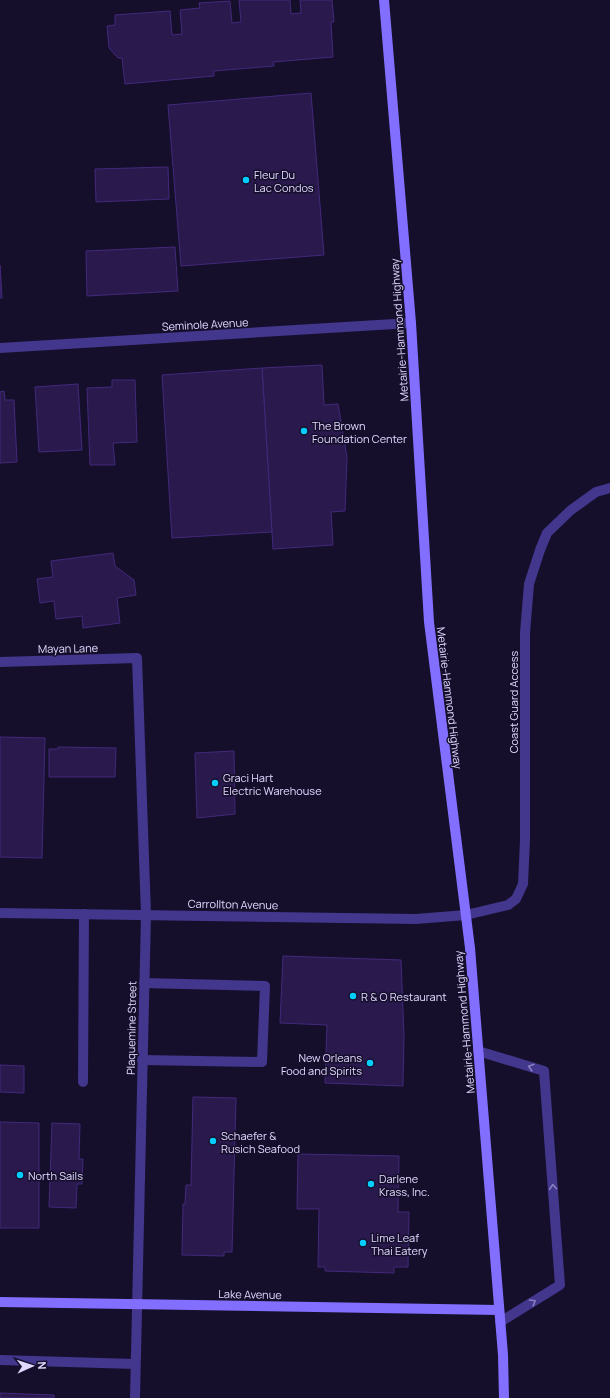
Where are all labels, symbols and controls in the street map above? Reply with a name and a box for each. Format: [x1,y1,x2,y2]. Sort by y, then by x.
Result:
place label: Fleur Du Lac Condos [254,167,314,195]
marker: Fleur Du Lac Condos [241,175,251,185]
street label: Metairie-Hammond Highway [387,258,411,402]
street label: Seminole Avenue [161,314,249,334]
place label: The Brown Foundation Center [312,418,407,446]
marker: The Brown Foundation Center [299,426,309,436]
street label: Metairie-Hammond Highway [434,626,466,770]
street label: Mayan Lane [38,640,99,656]
street label: Coast Guard Access [506,650,521,753]
place label: Graci Hart Electric Warehouse [223,770,322,798]
marker: Graci Hart Electric Warehouse [210,778,220,788]
street label: Carrollton Avenue [188,896,279,912]
street label: Metairie-Hammond Highway [450,950,478,1094]
street label: Plaquemine Street [123,981,139,1075]
place label: R & O Restaurant [361,989,447,1004]
marker: R & O Restaurant [348,991,358,1001]
place label: New Orleans Food and Spirits [281,1050,362,1078]
marker: New Orleans Food and Spirits [365,1058,375,1068]
one-way arrow [528,1063,535,1072]
place label: Schaefer & Rusich Seafood [221,1128,300,1156]
marker: Schaefer & Rusich Seafood [208,1136,218,1146]
place label: North Sails [28,1168,83,1183]
marker: North Sails [15,1170,25,1180]
place label: Darlene Krass, Inc. [379,1171,430,1199]
marker: Darlene Krass, Inc. [366,1179,376,1189]
one-way arrow [548,1184,557,1190]
place label: Lime Leaf Thai Eatery [371,1230,428,1258]
marker: Lime Leaf Thai Eatery [358,1238,368,1248]
street label: Lake Avenue [218,1286,282,1302]
one-way arrow [529,1299,536,1306]
north arrow [12,1346,52,1386]
text: N [35,1361,50,1370]

